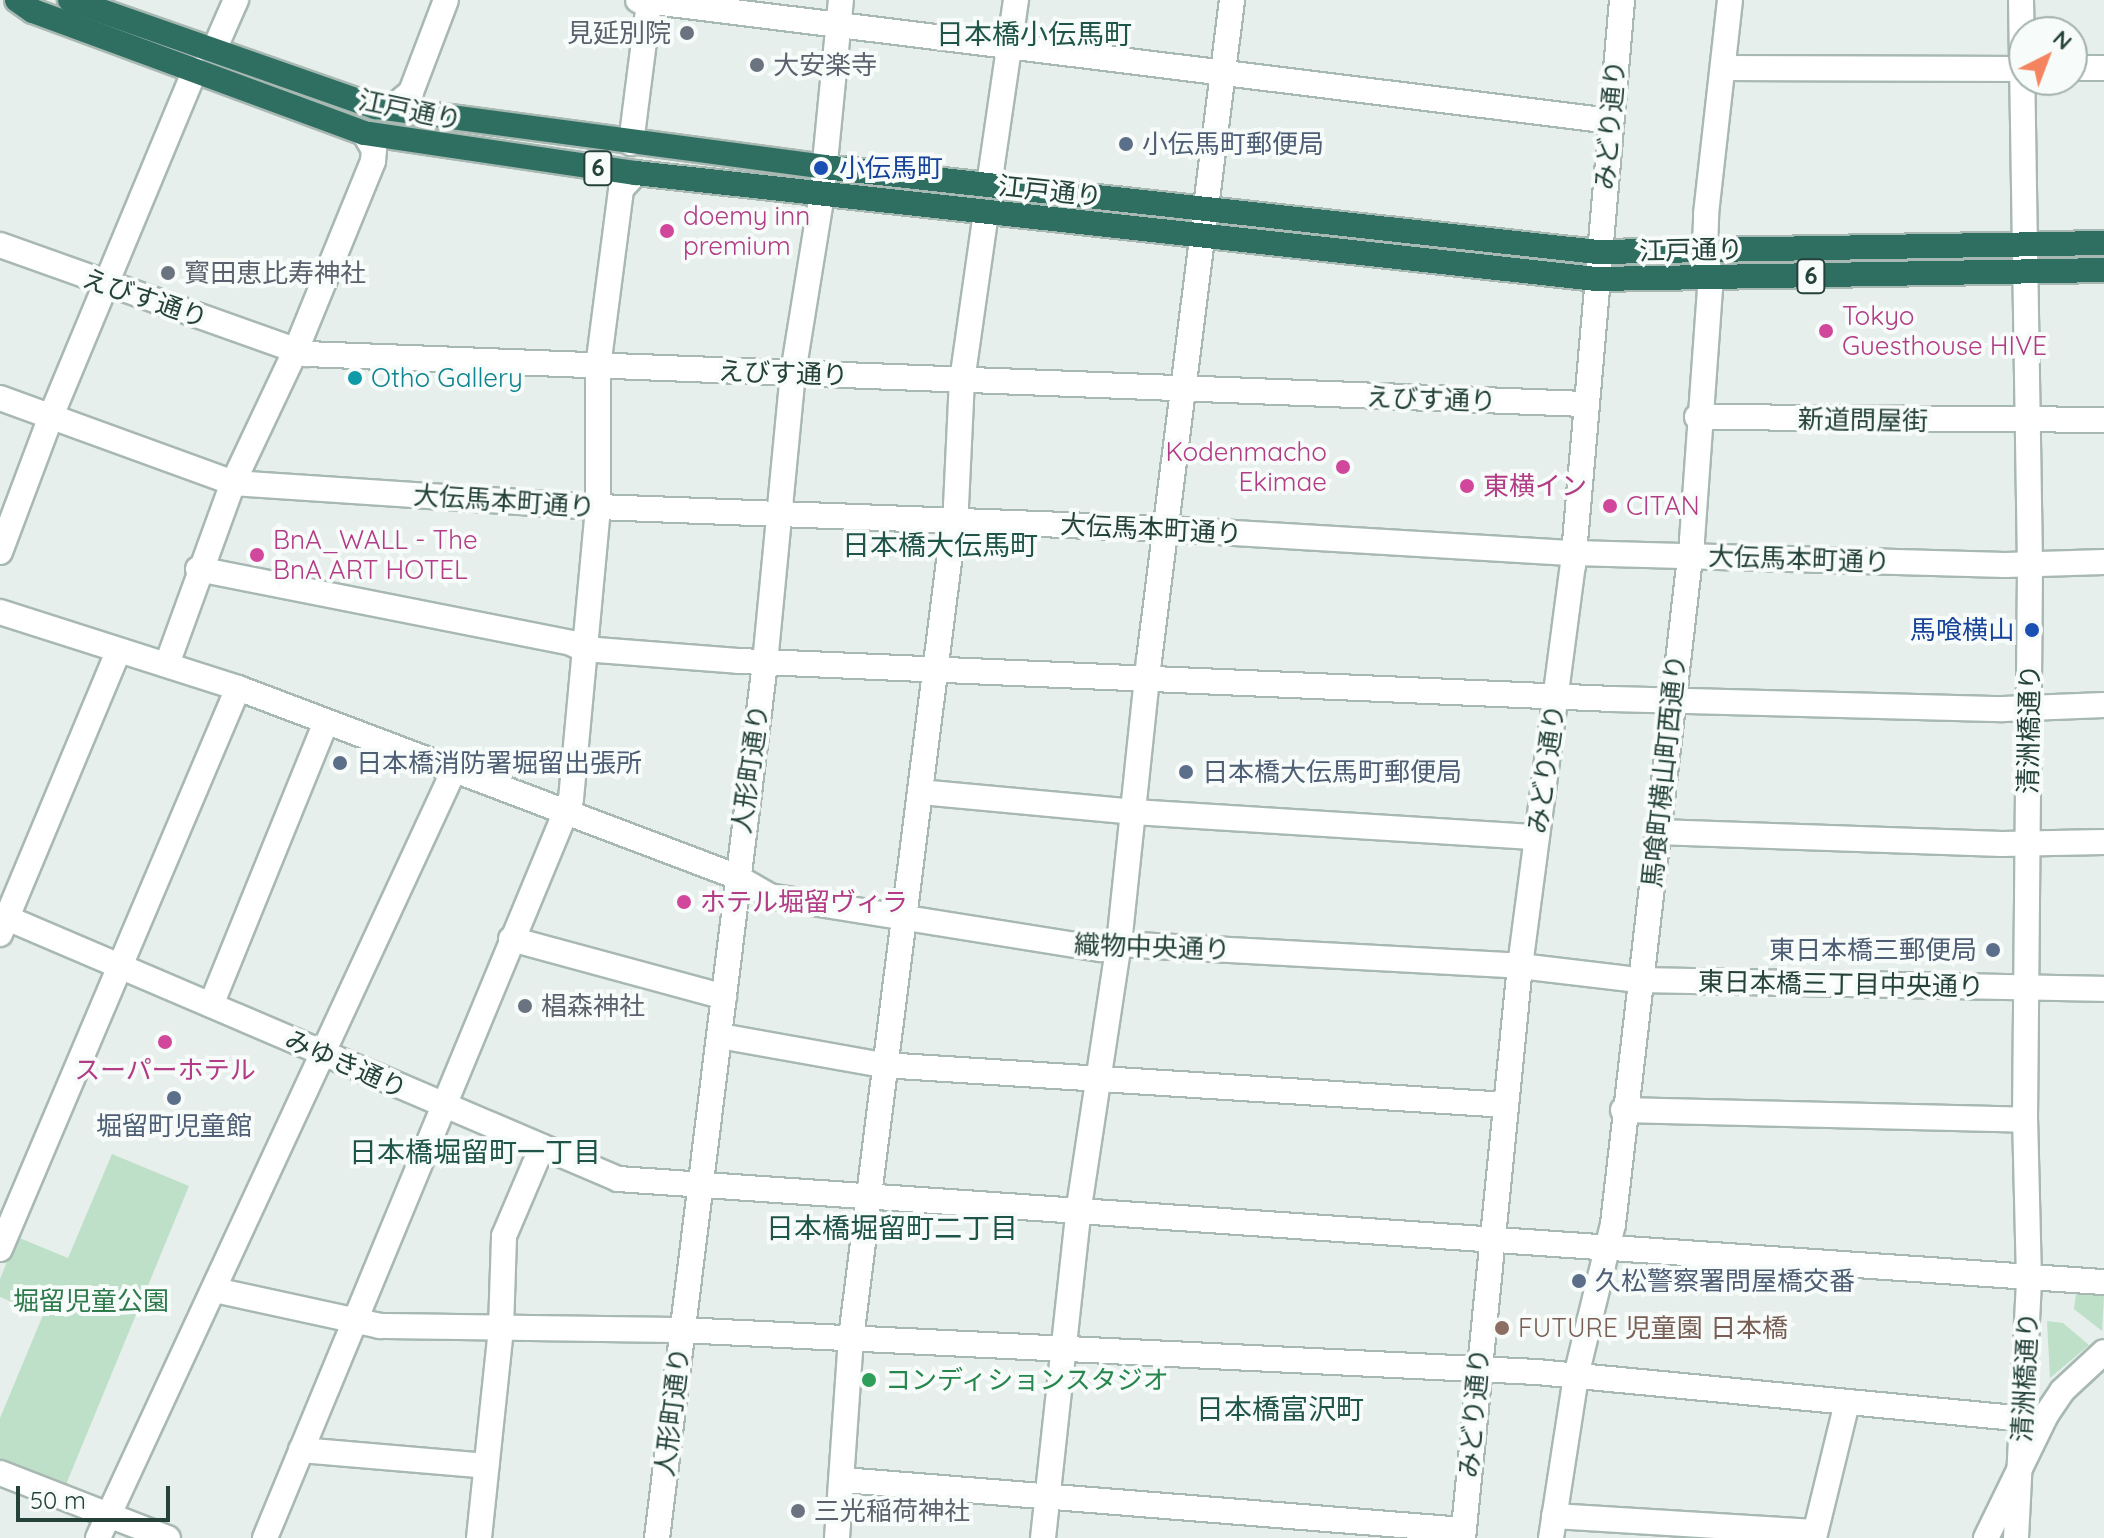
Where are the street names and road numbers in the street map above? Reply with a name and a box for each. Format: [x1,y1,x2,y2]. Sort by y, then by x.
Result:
street label: みどり通り [1589,59,1631,191]
street label: 江戸通り [356,84,464,136]
road number: 6 [582,148,614,188]
street label: 江戸通り [997,170,1103,212]
street label: 江戸通り [1639,233,1743,267]
road number: 6 [1795,256,1827,296]
street label: えびす通り [78,262,212,334]
street label: えびす通り [717,355,849,391]
street label: えびす通り [1365,381,1497,417]
street label: 新道問屋街 [1798,403,1928,437]
street label: 大伝馬本町通り [412,479,596,523]
street label: 大伝馬本町通り [1059,509,1243,549]
street label: 大伝馬本町通り [1708,540,1890,578]
street label: 馬喰町横山町西通り [1636,653,1692,889]
street label: 清洲橋通り [2012,664,2046,794]
street label: 人形町通り [726,702,774,836]
street label: みどり通り [1522,702,1570,836]
street label: 織物中央通り [1074,929,1230,965]
street label: 東日本橋三丁目中央通り [1698,966,1984,1002]
street label: みゆき通り [280,1023,412,1105]
street label: 清洲橋通り [2006,1311,2044,1443]
street label: 人形町通り [649,1346,695,1478]
street label: みどり通り [1453,1347,1495,1479]

